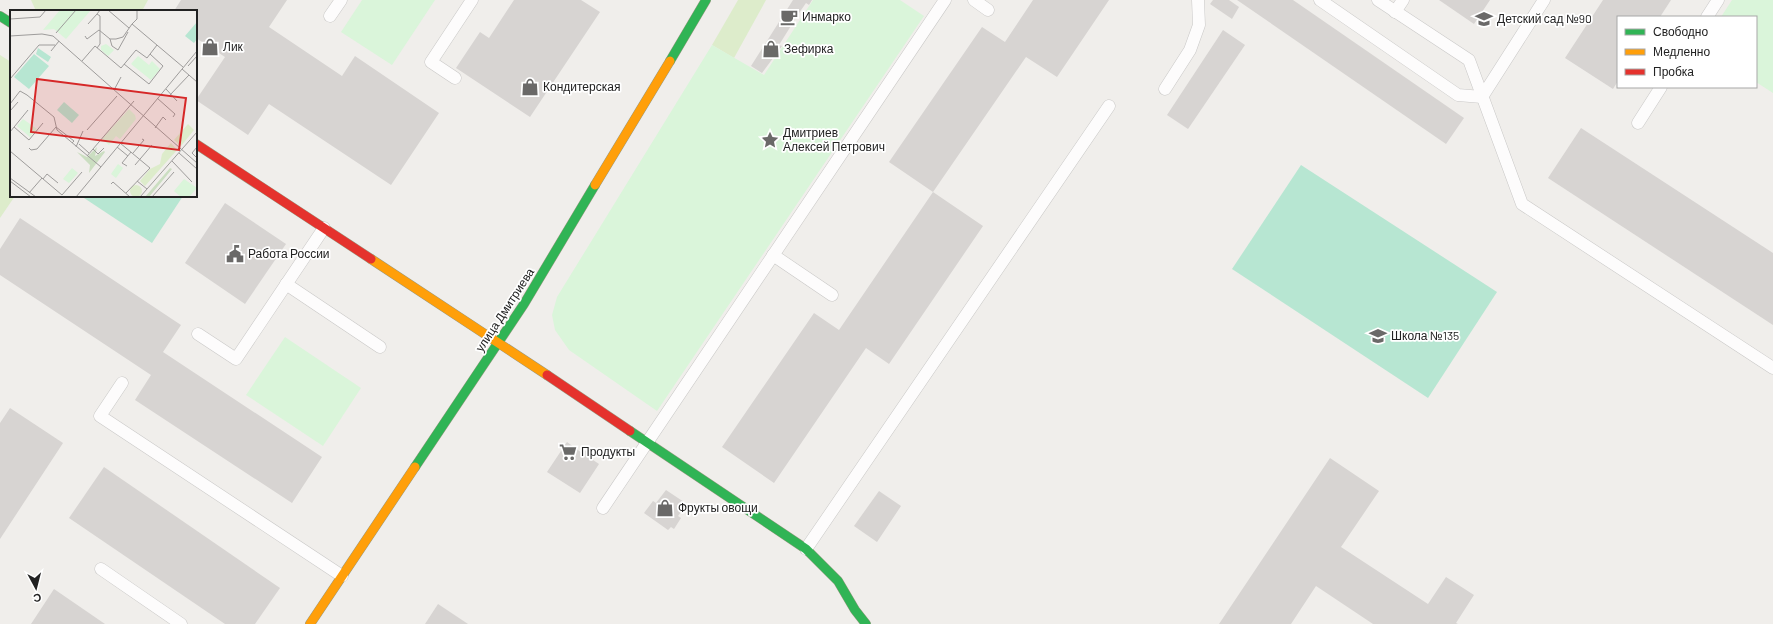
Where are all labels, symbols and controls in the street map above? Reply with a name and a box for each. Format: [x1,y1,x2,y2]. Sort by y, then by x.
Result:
cafe icon: Инмарко [779,7,799,27]
place label: Инмарко [802,9,851,24]
school or university icon: Детский сад №90 [1474,9,1494,29]
inset map [10,10,197,197]
place label: Детский сад №90 [1497,11,1592,26]
legend [1617,16,1757,88]
text: Свободно [1653,24,1708,39]
shop icon: Лик [200,37,220,57]
place label: Лик [223,39,244,53]
shop icon: Зефирка [761,39,781,59]
place label: Зефирка [784,41,834,56]
text: Медленно [1653,44,1710,59]
text: Пробка [1653,64,1694,79]
shop icon: Кондитерская [520,77,540,97]
place label: Кондитерская [543,79,620,94]
place label: Дмитриев Алексей Петрович [783,125,885,154]
place icon: Дмитриев Алексей Петрович [760,130,780,150]
public building icon: Работа России [225,244,245,264]
place label: Работа России [248,246,330,260]
street label: улица Дмитриева [472,265,537,354]
school or university icon: Школа №135 [1368,326,1388,346]
place label: Школа №135 [1391,328,1459,342]
supermarket icon: Продукты [558,442,578,462]
place label: Продукты [581,444,635,459]
shop icon: Фрукты овощи [655,498,675,518]
place label: Фрукты овощи [678,500,758,515]
north arrow [16,568,56,608]
text: С [32,591,42,605]

